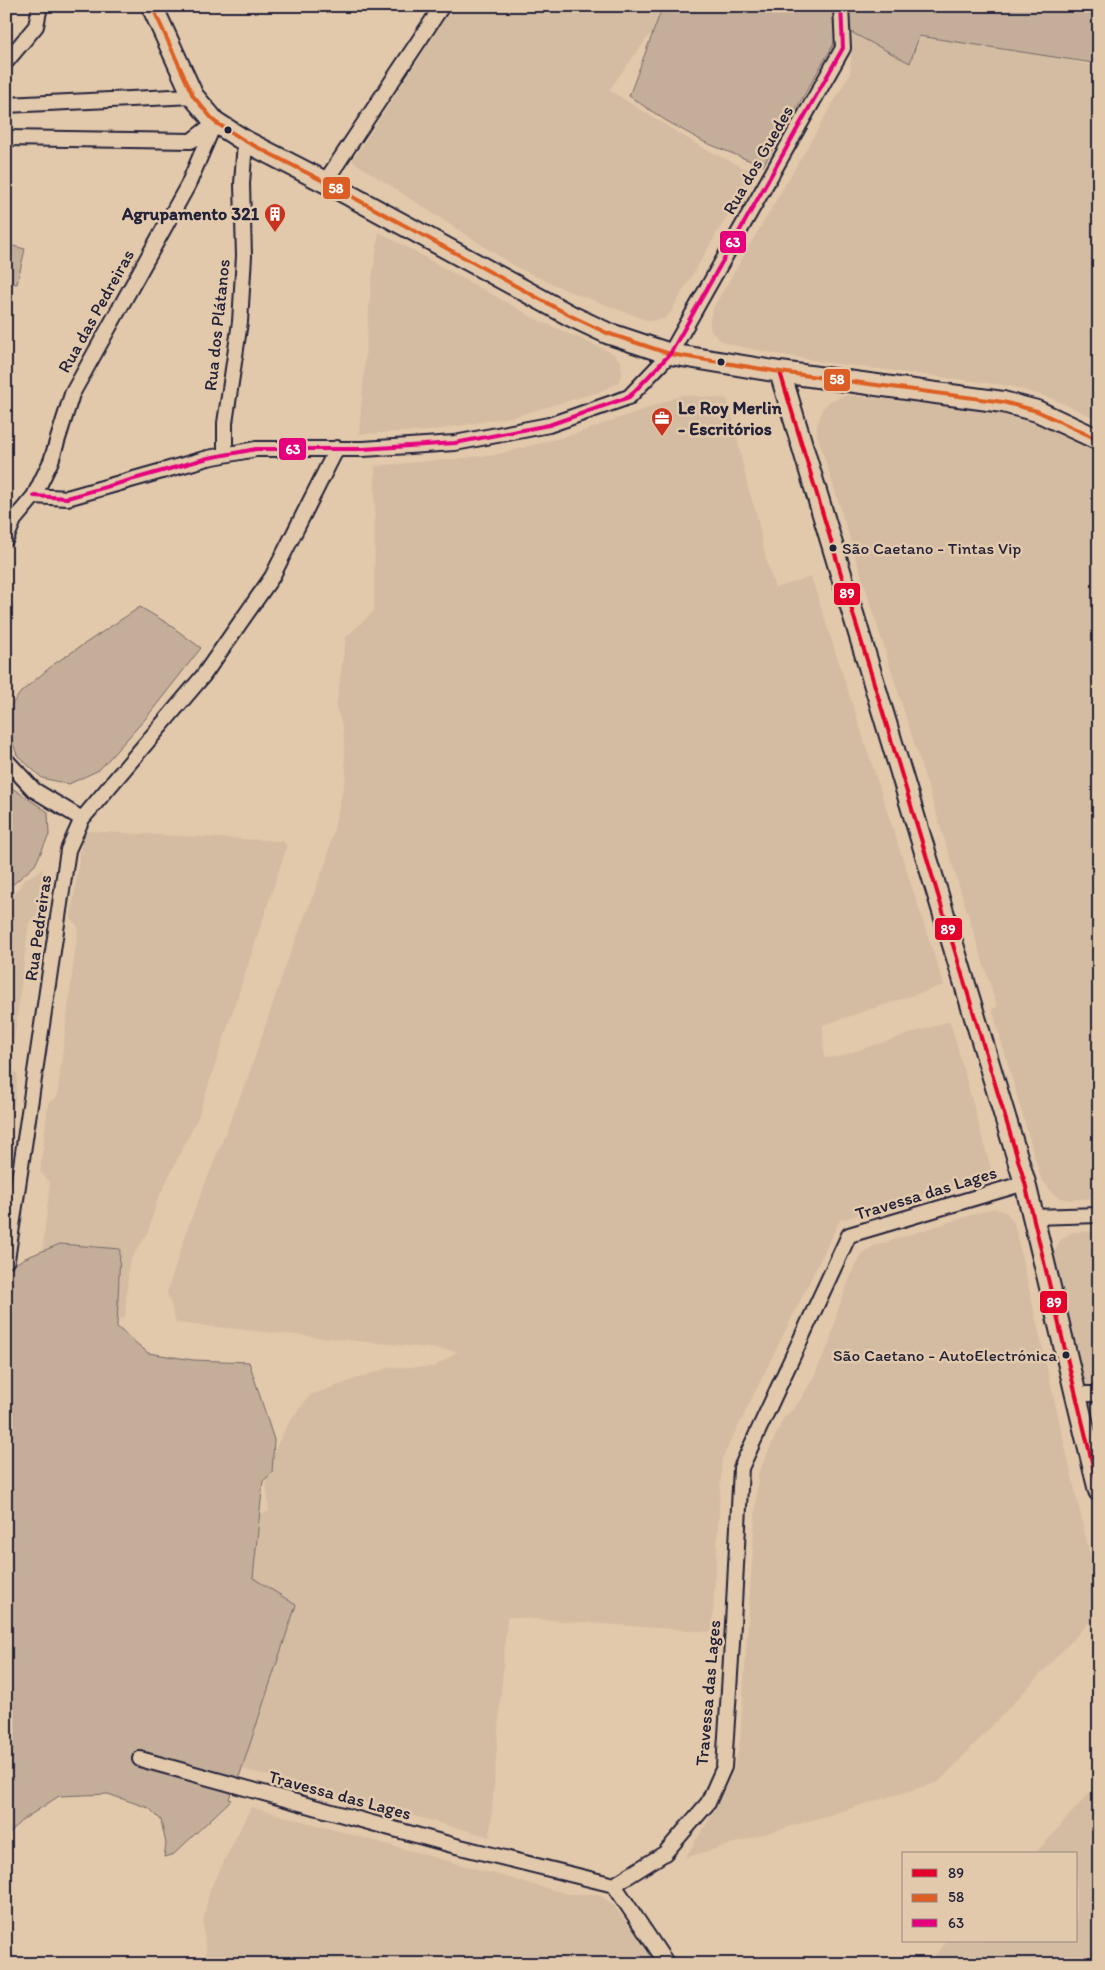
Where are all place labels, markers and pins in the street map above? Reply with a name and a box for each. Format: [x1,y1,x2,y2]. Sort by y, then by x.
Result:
unlabelled marker [223,125,233,135]
building icon: Agrupamento 321 [263,202,287,233]
place label: Agrupamento 321 [121,203,260,225]
unlabelled marker [716,357,726,367]
place label: Le Roy Merlin - Escritórios [678,397,783,440]
office icon: Le Roy Merlin - Escritórios [650,406,674,437]
place label: São Caetano - Tintas Vip [842,538,1021,558]
marker: São Caetano - Tintas Vip [828,543,838,553]
place label: São Caetano - AutoElectrónica [833,1345,1057,1365]
marker: São Caetano - AutoElectrónica [1061,1350,1071,1360]

